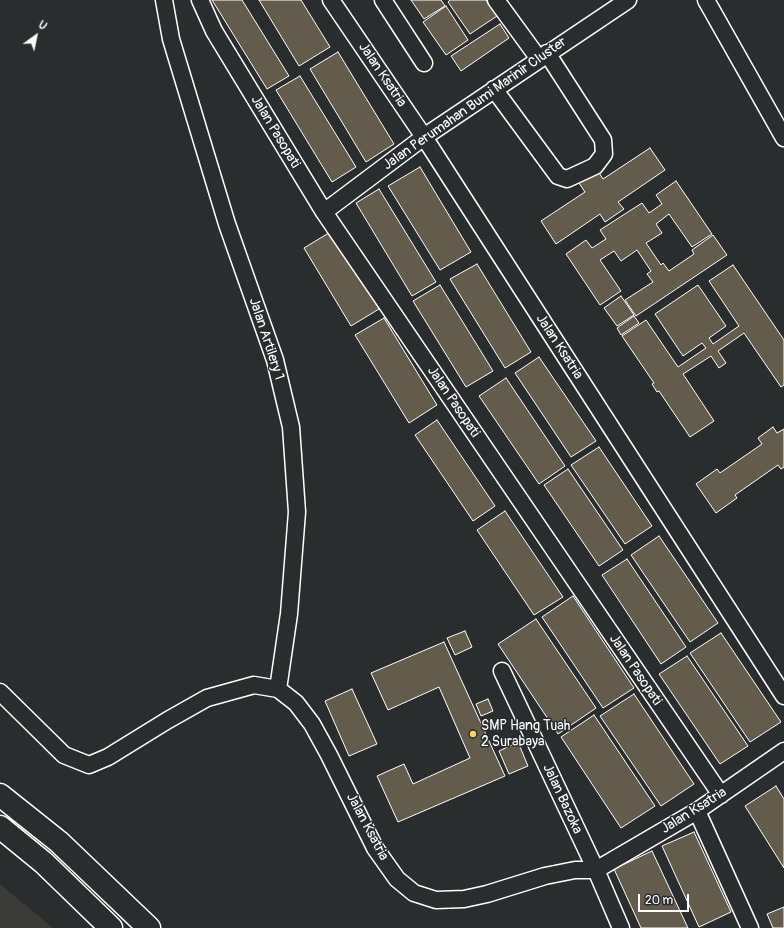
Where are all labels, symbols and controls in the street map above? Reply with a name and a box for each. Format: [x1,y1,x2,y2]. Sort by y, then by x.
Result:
north arrow [16,16,56,56]
text: U [36,18,49,33]
street label: Jalan Perumahan Bumi Marinir Cluster [380,34,570,174]
street label: Jalan Ksatria [354,40,410,110]
street label: Jalan Pasopati [247,93,303,171]
street label: Jalan Artilery 1 [245,296,287,382]
street label: Jalan Ksatria [532,311,586,383]
street label: Jalan Pasopati [423,363,483,441]
street label: Jalan Pasopati [605,631,665,709]
place label: SMP Hang Tuah 2 Surabaya [481,718,570,750]
marker: SMP Hang Tuah 2 Surabaya [468,729,478,739]
street label: Jalan Bazoka [538,761,586,837]
street label: Jalan Ksatria [658,784,730,838]
street label: Jalan Ksatria [342,790,392,864]
scale bar [640,886,691,912]
text: 20 m [645,893,673,908]

